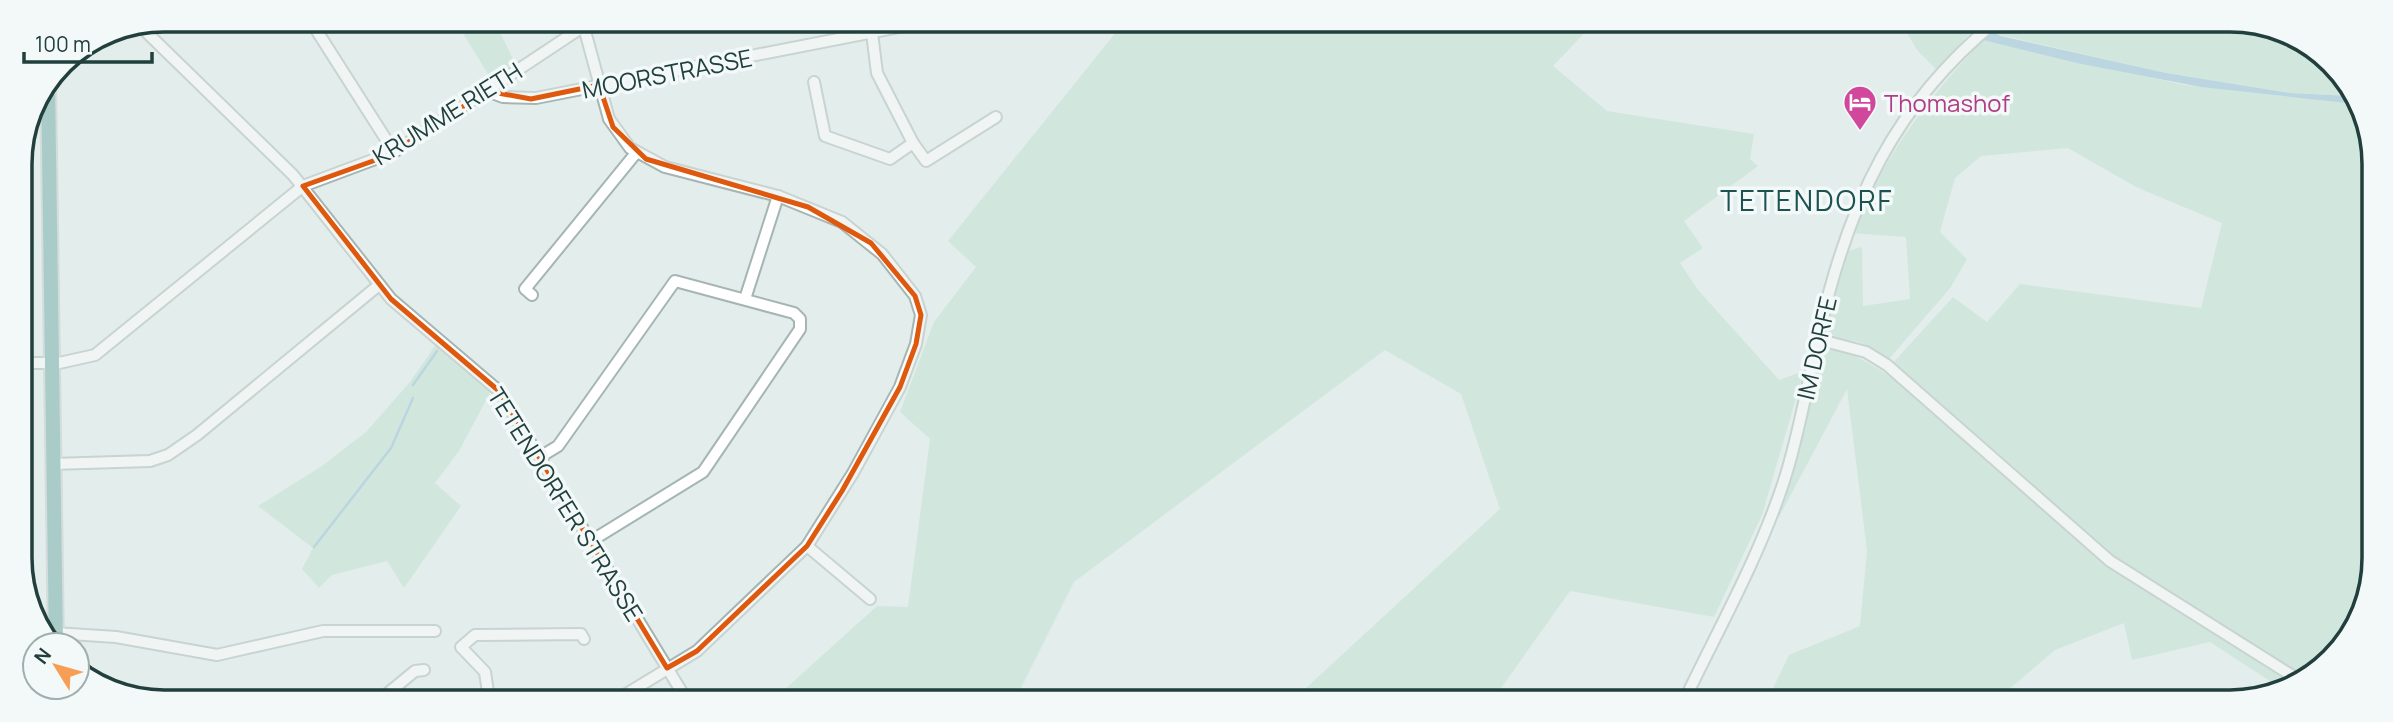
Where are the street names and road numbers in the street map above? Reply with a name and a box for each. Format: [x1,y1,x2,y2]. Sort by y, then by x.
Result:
street label: MOORSTRASSE [579,40,755,106]
street label: KRUMME RIETH [366,54,528,172]
street label: IM DORFE [1788,293,1844,403]
street label: TETENDORFER STRASSE [481,381,651,627]

